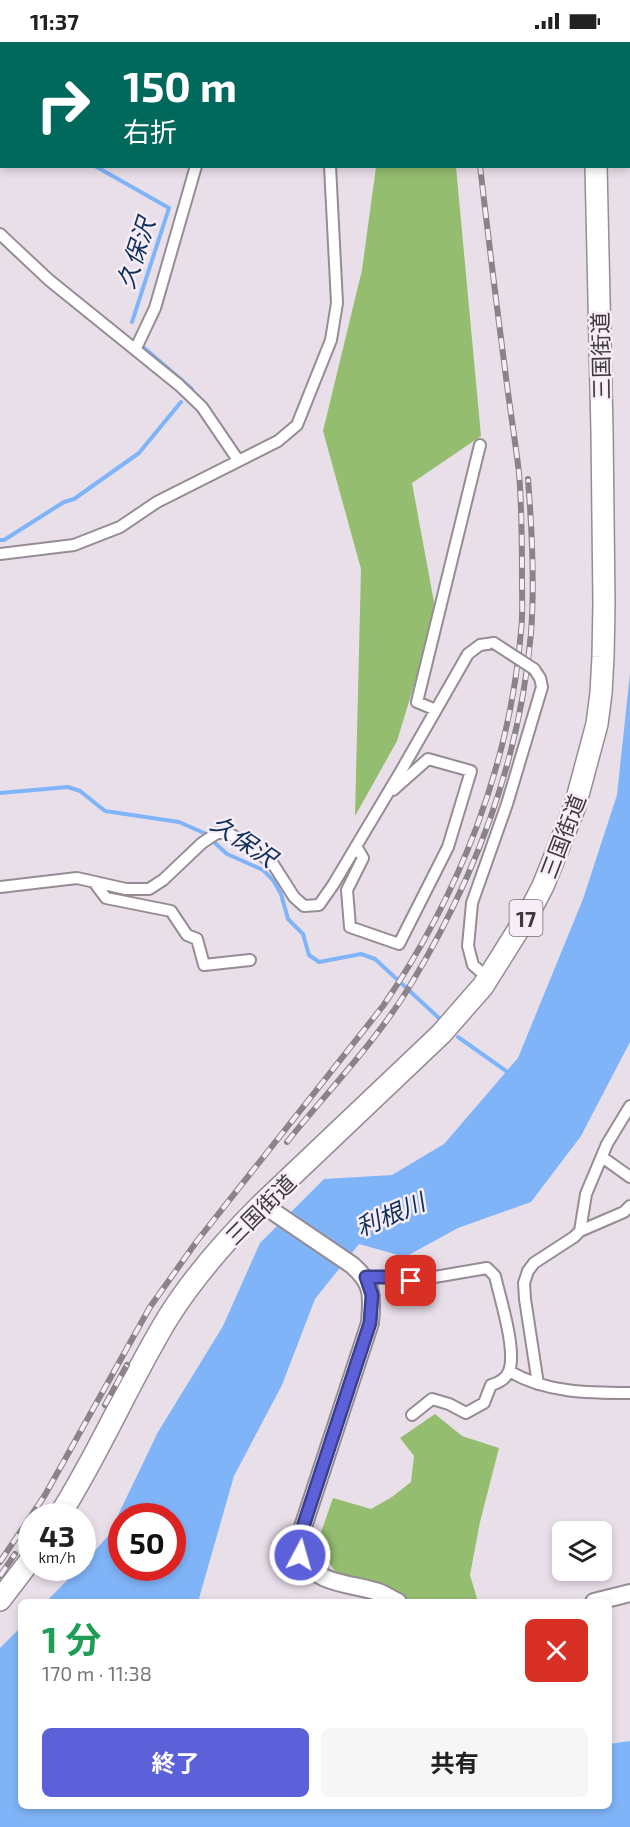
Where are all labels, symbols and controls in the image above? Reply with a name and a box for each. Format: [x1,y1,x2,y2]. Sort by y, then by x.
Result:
text: 11:37 [30,8,79,34]
text: 150 m [123,60,237,110]
icon: right [24,66,102,144]
text: 右折 [123,115,177,147]
water label: 久保沢 [110,211,161,292]
street label: 三国街道 [586,312,614,400]
street label: 三国街道 [534,790,590,882]
water label: 久保沢 [206,808,284,874]
road number: 17 [510,900,542,936]
street label: 三国街道 [220,1169,300,1249]
water label: 利根川 [351,1185,432,1241]
pin [385,1255,436,1306]
icon: arrive [394,1264,427,1297]
speed limit sign: 50 [108,1503,186,1581]
text: 43 [39,1517,75,1553]
map controls [552,1521,612,1581]
button: layers [552,1521,612,1581]
position arrow [268,1523,332,1587]
text: km/h [38,1548,76,1566]
text: 1 分 [42,1617,101,1660]
button: close [525,1619,588,1682]
text: 170 m · 11:38 [42,1661,152,1685]
button: 終了 [42,1728,309,1797]
button: 共有 [321,1728,588,1797]

